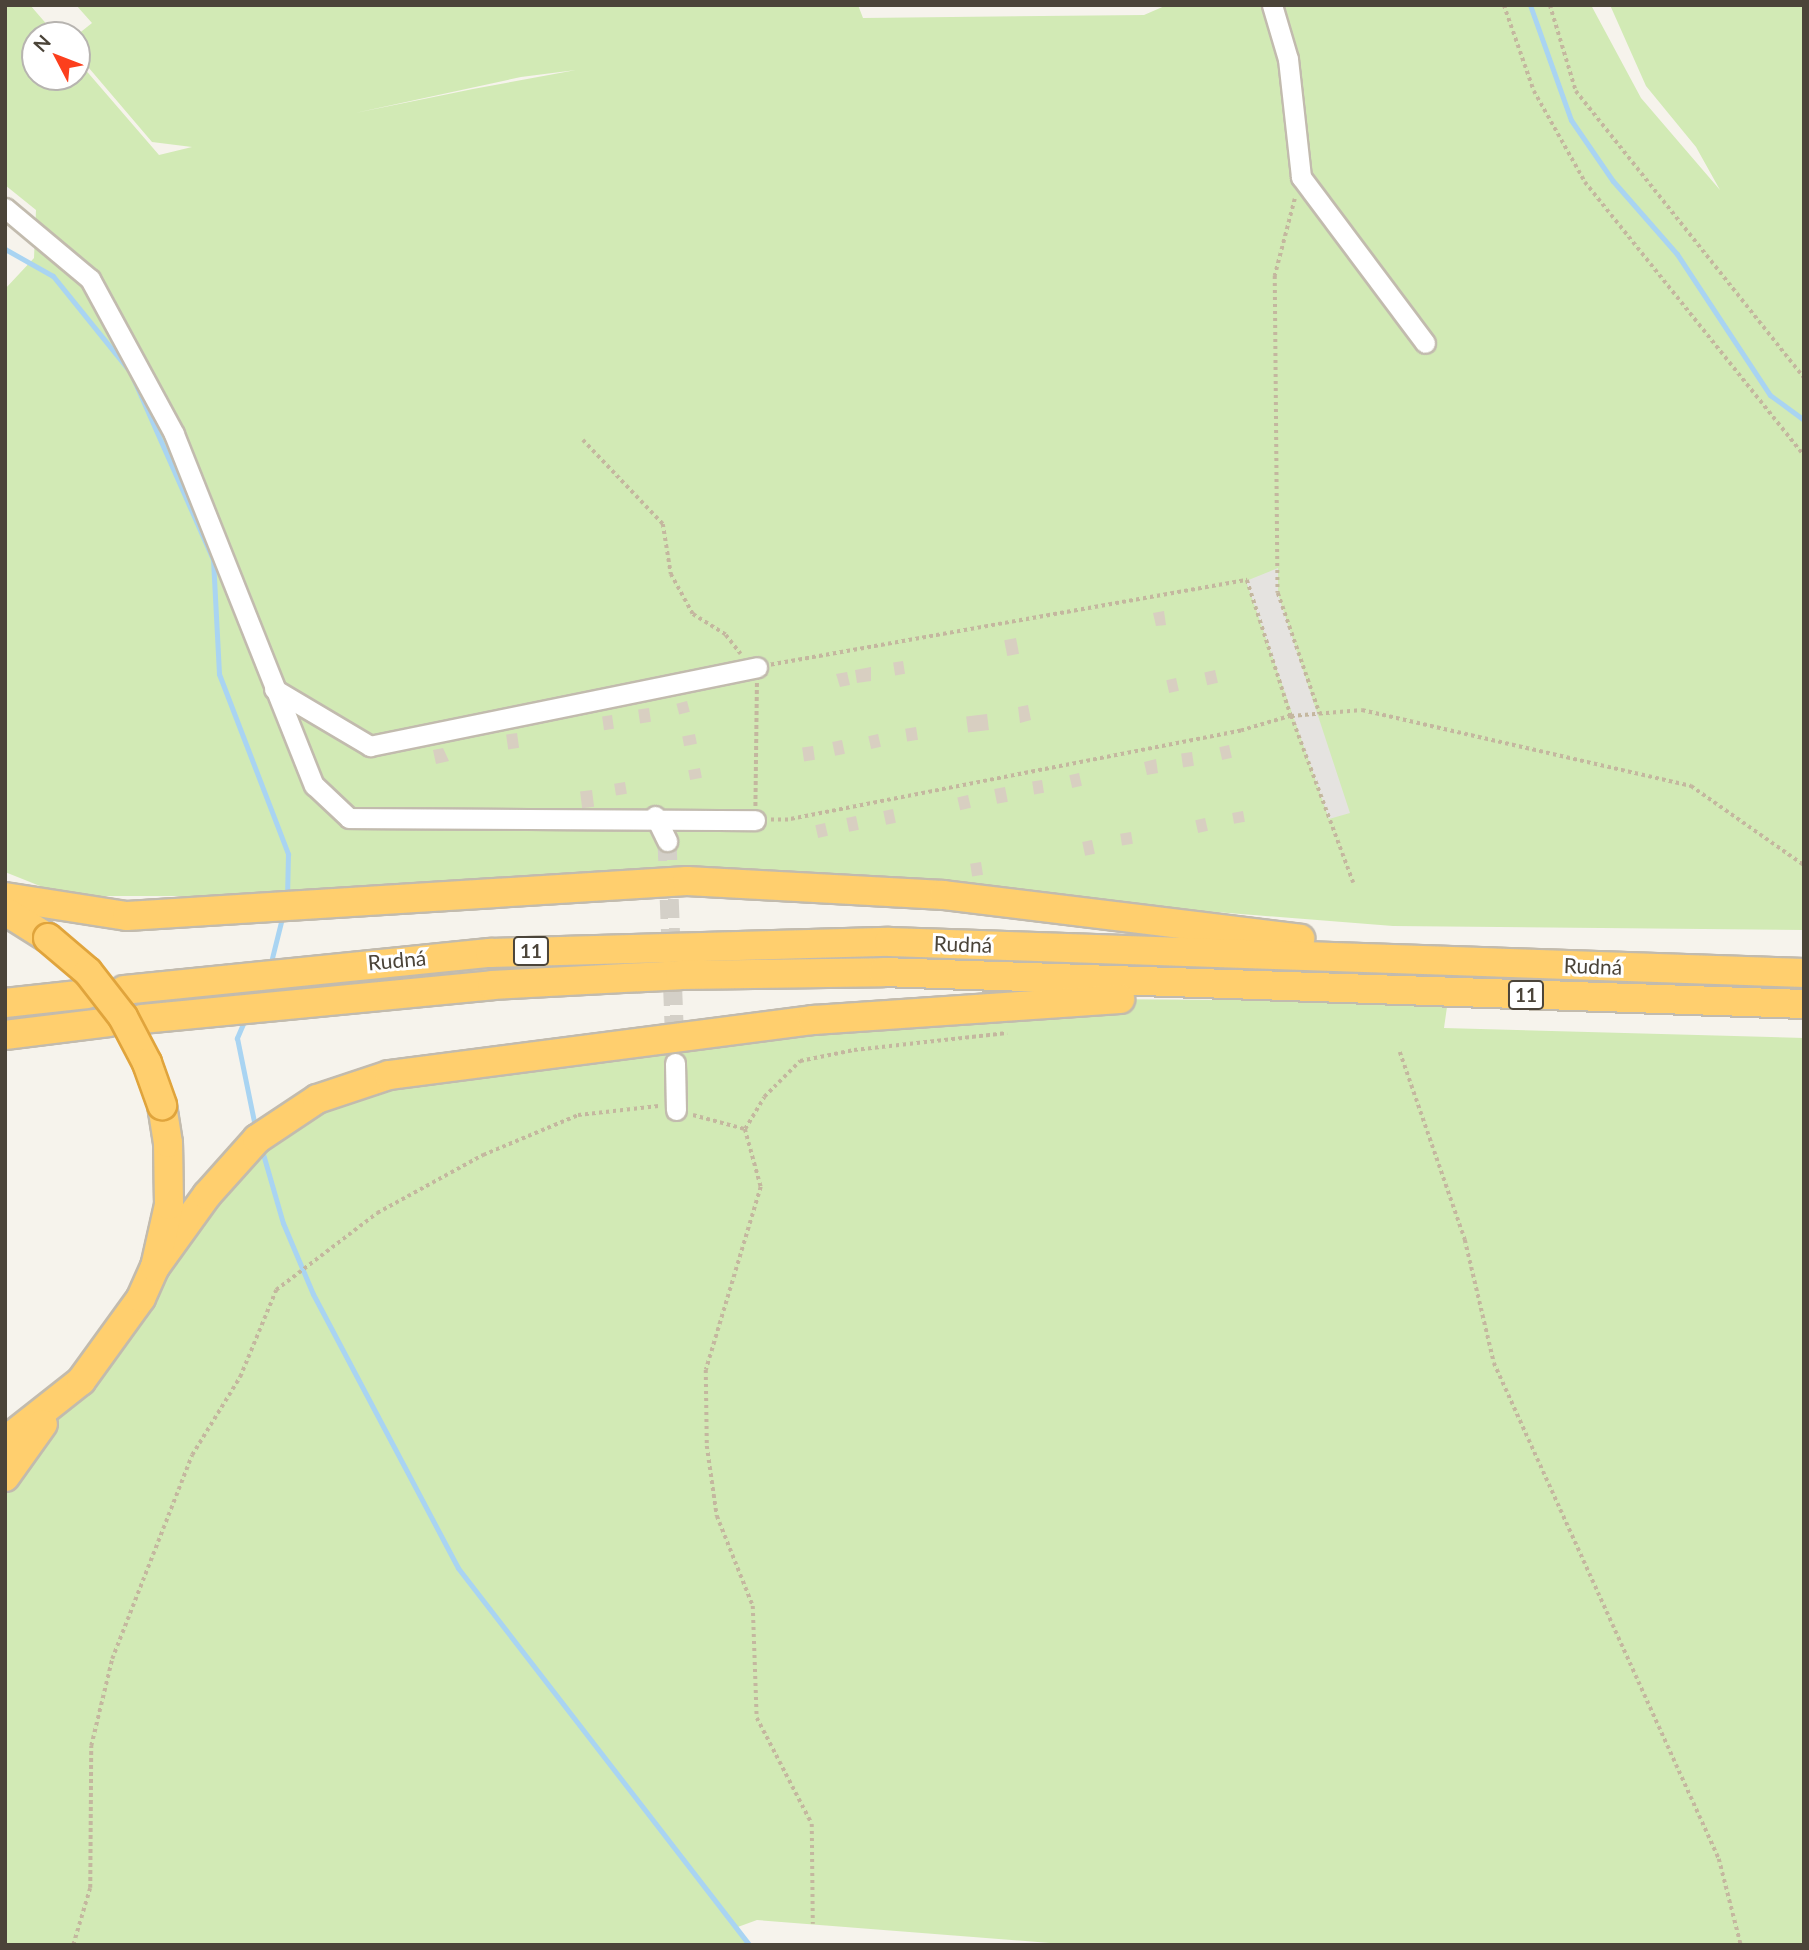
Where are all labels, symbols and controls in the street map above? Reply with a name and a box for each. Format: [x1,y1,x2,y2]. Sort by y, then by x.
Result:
north arrow [21,21,91,91]
text: N [28,30,55,56]
street label: Rudná [933,930,993,958]
road number: 11 [512,936,550,967]
street label: Rudná [367,945,427,975]
street label: Rudná [1563,952,1623,980]
road number: 11 [1507,979,1545,1010]

